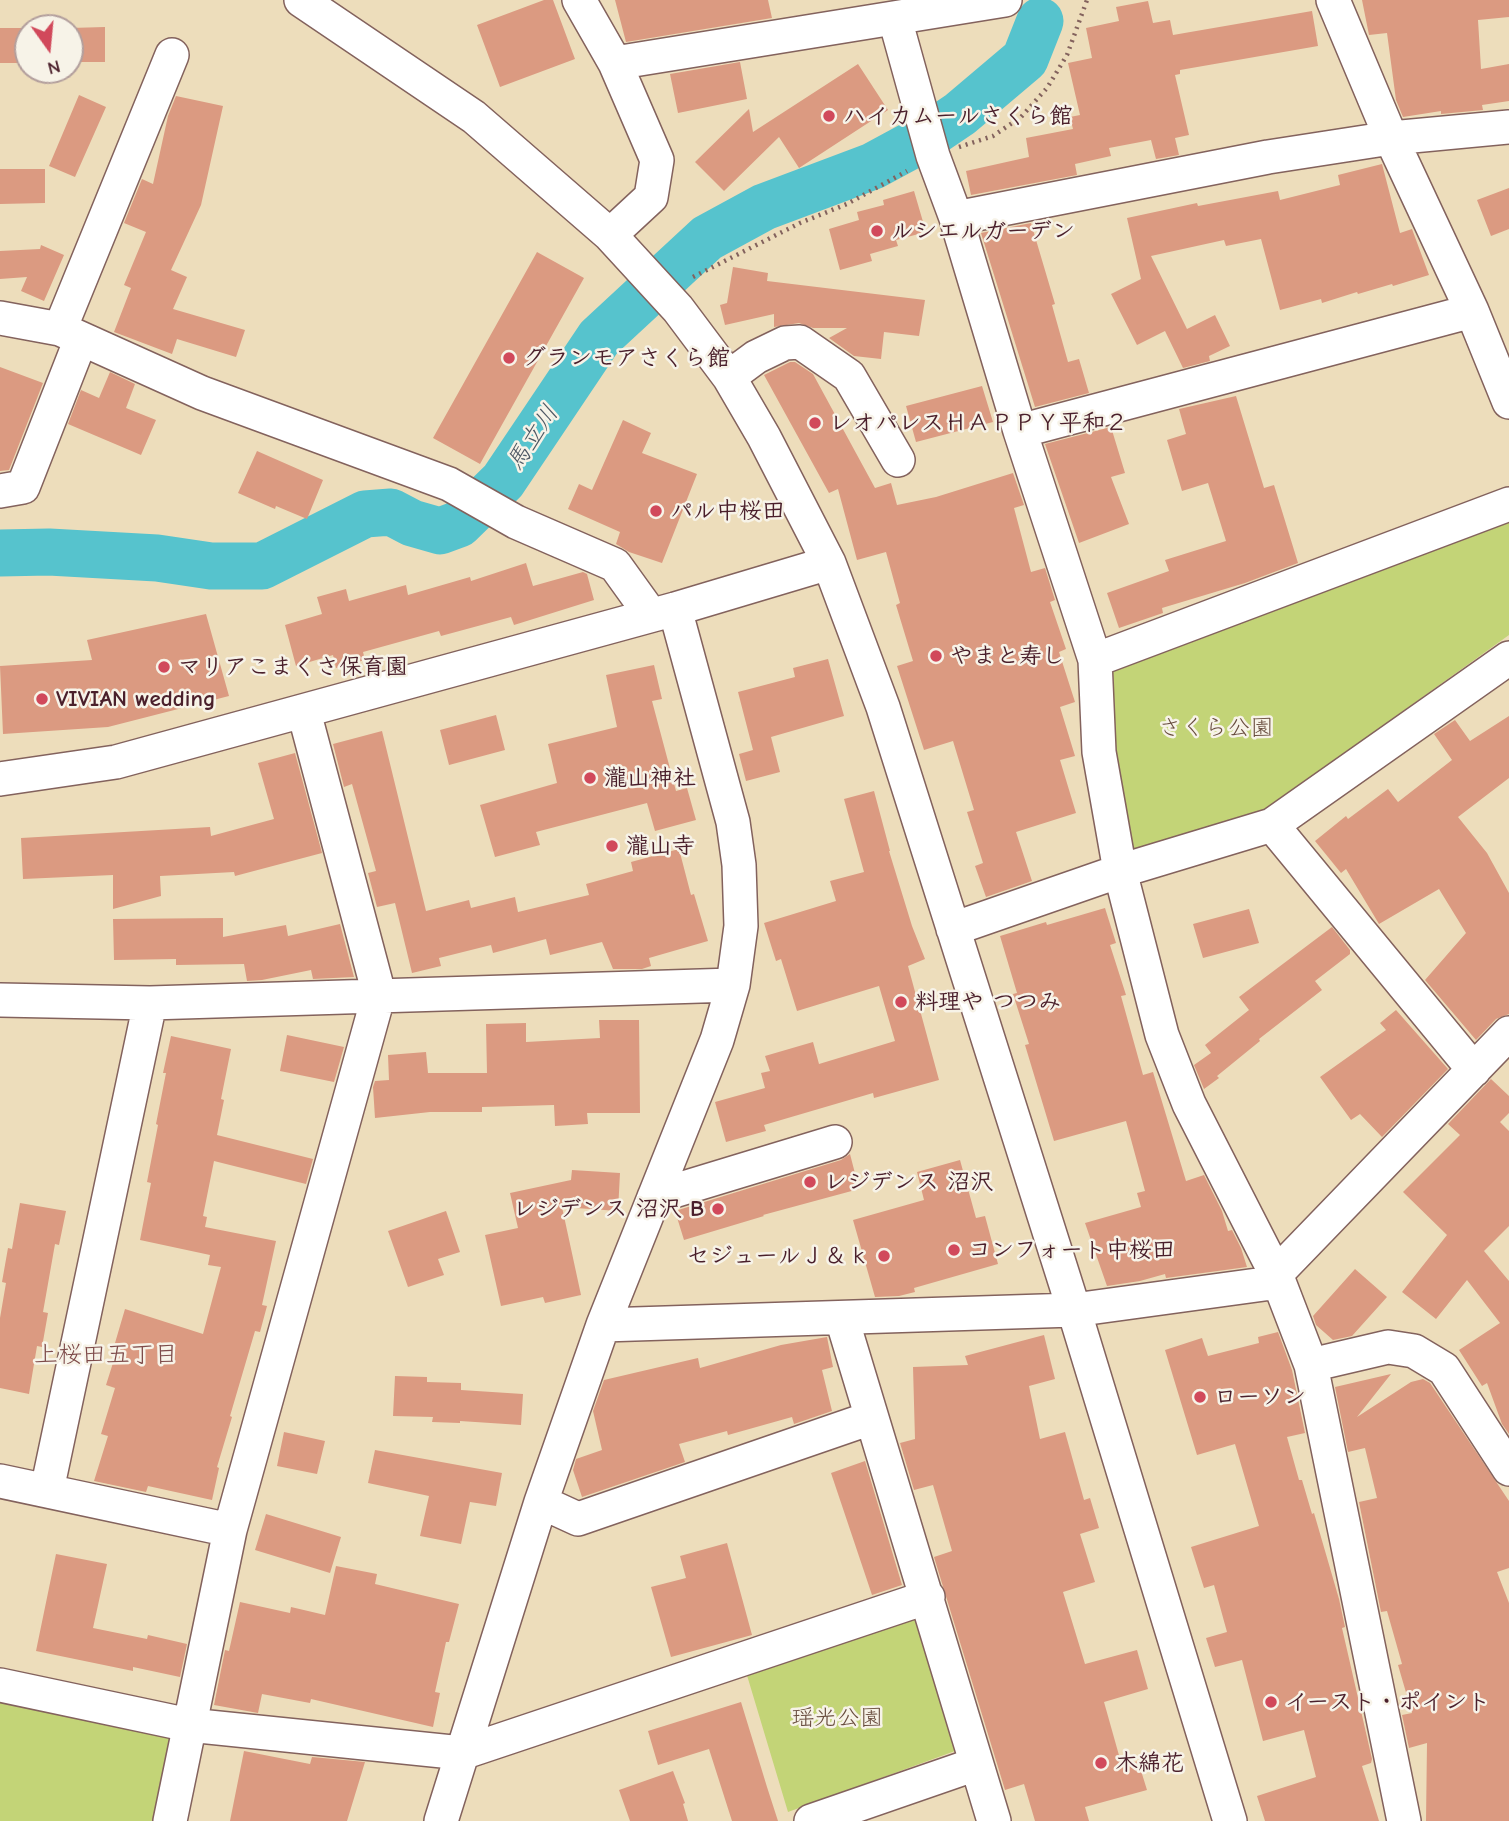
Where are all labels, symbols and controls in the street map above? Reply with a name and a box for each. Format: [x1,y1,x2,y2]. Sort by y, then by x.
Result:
north arrow [14,14,84,84]
text: N [45,55,63,80]
place label: ハイカムールさくら館 [843,102,1073,130]
marker: ハイカムールさくら館 [821,108,837,124]
place label: ルシエルガーデン [891,217,1075,245]
marker: ルシエルガーデン [869,223,885,239]
place label: グランモアさくら館 [523,344,730,372]
marker: グランモアさくら館 [501,350,517,366]
water label: 馬立川 [501,400,565,476]
place label: レオパレスＨＡＰＰＹ平和２ [829,409,1128,437]
marker: レオパレスＨＡＰＰＹ平和２ [807,415,823,431]
place label: パル中桜田 [670,497,785,525]
marker: パル中桜田 [648,503,664,519]
place label: やまと寿し [950,642,1065,670]
marker: やまと寿し [928,648,944,664]
place label: マリアこまくさ保育園 [178,653,408,681]
marker: マリアこまくさ保育園 [156,659,172,675]
place label: VIVIAN wedding [56,685,216,713]
marker: VIVIAN wedding [34,691,50,707]
park label: さくら公園 [1159,714,1273,742]
place label: 瀧山神社 [604,764,696,792]
marker: 瀧山神社 [582,770,598,786]
place label: 瀧山寺 [626,832,695,860]
marker: 瀧山寺 [604,838,620,854]
place label: 料理や つつみ [915,988,1061,1016]
marker: 料理や つつみ [893,994,909,1010]
place label: レジデンス 沼沢 [824,1168,993,1196]
marker: レジデンス 沼沢 [802,1174,818,1190]
place label: レジデンス 沼沢 B [513,1195,704,1223]
marker: レジデンス 沼沢 B [710,1201,726,1217]
place label: コンフォート中桜田 [968,1236,1175,1264]
place label: セジュールＪ＆ｋ [686,1242,870,1270]
marker: コンフォート中桜田 [946,1242,962,1258]
marker: セジュールＪ＆ｋ [876,1248,892,1264]
district label: 上桜田五丁目 [34,1341,178,1369]
place label: ローソン [1214,1383,1306,1411]
marker: ローソン [1192,1389,1208,1405]
place label: イースト・ポイント [1285,1688,1490,1716]
marker: イースト・ポイント [1263,1694,1279,1710]
park label: 瑶光公園 [791,1704,883,1732]
place label: 木綿花 [1115,1749,1184,1777]
marker: 木綿花 [1093,1755,1109,1771]

